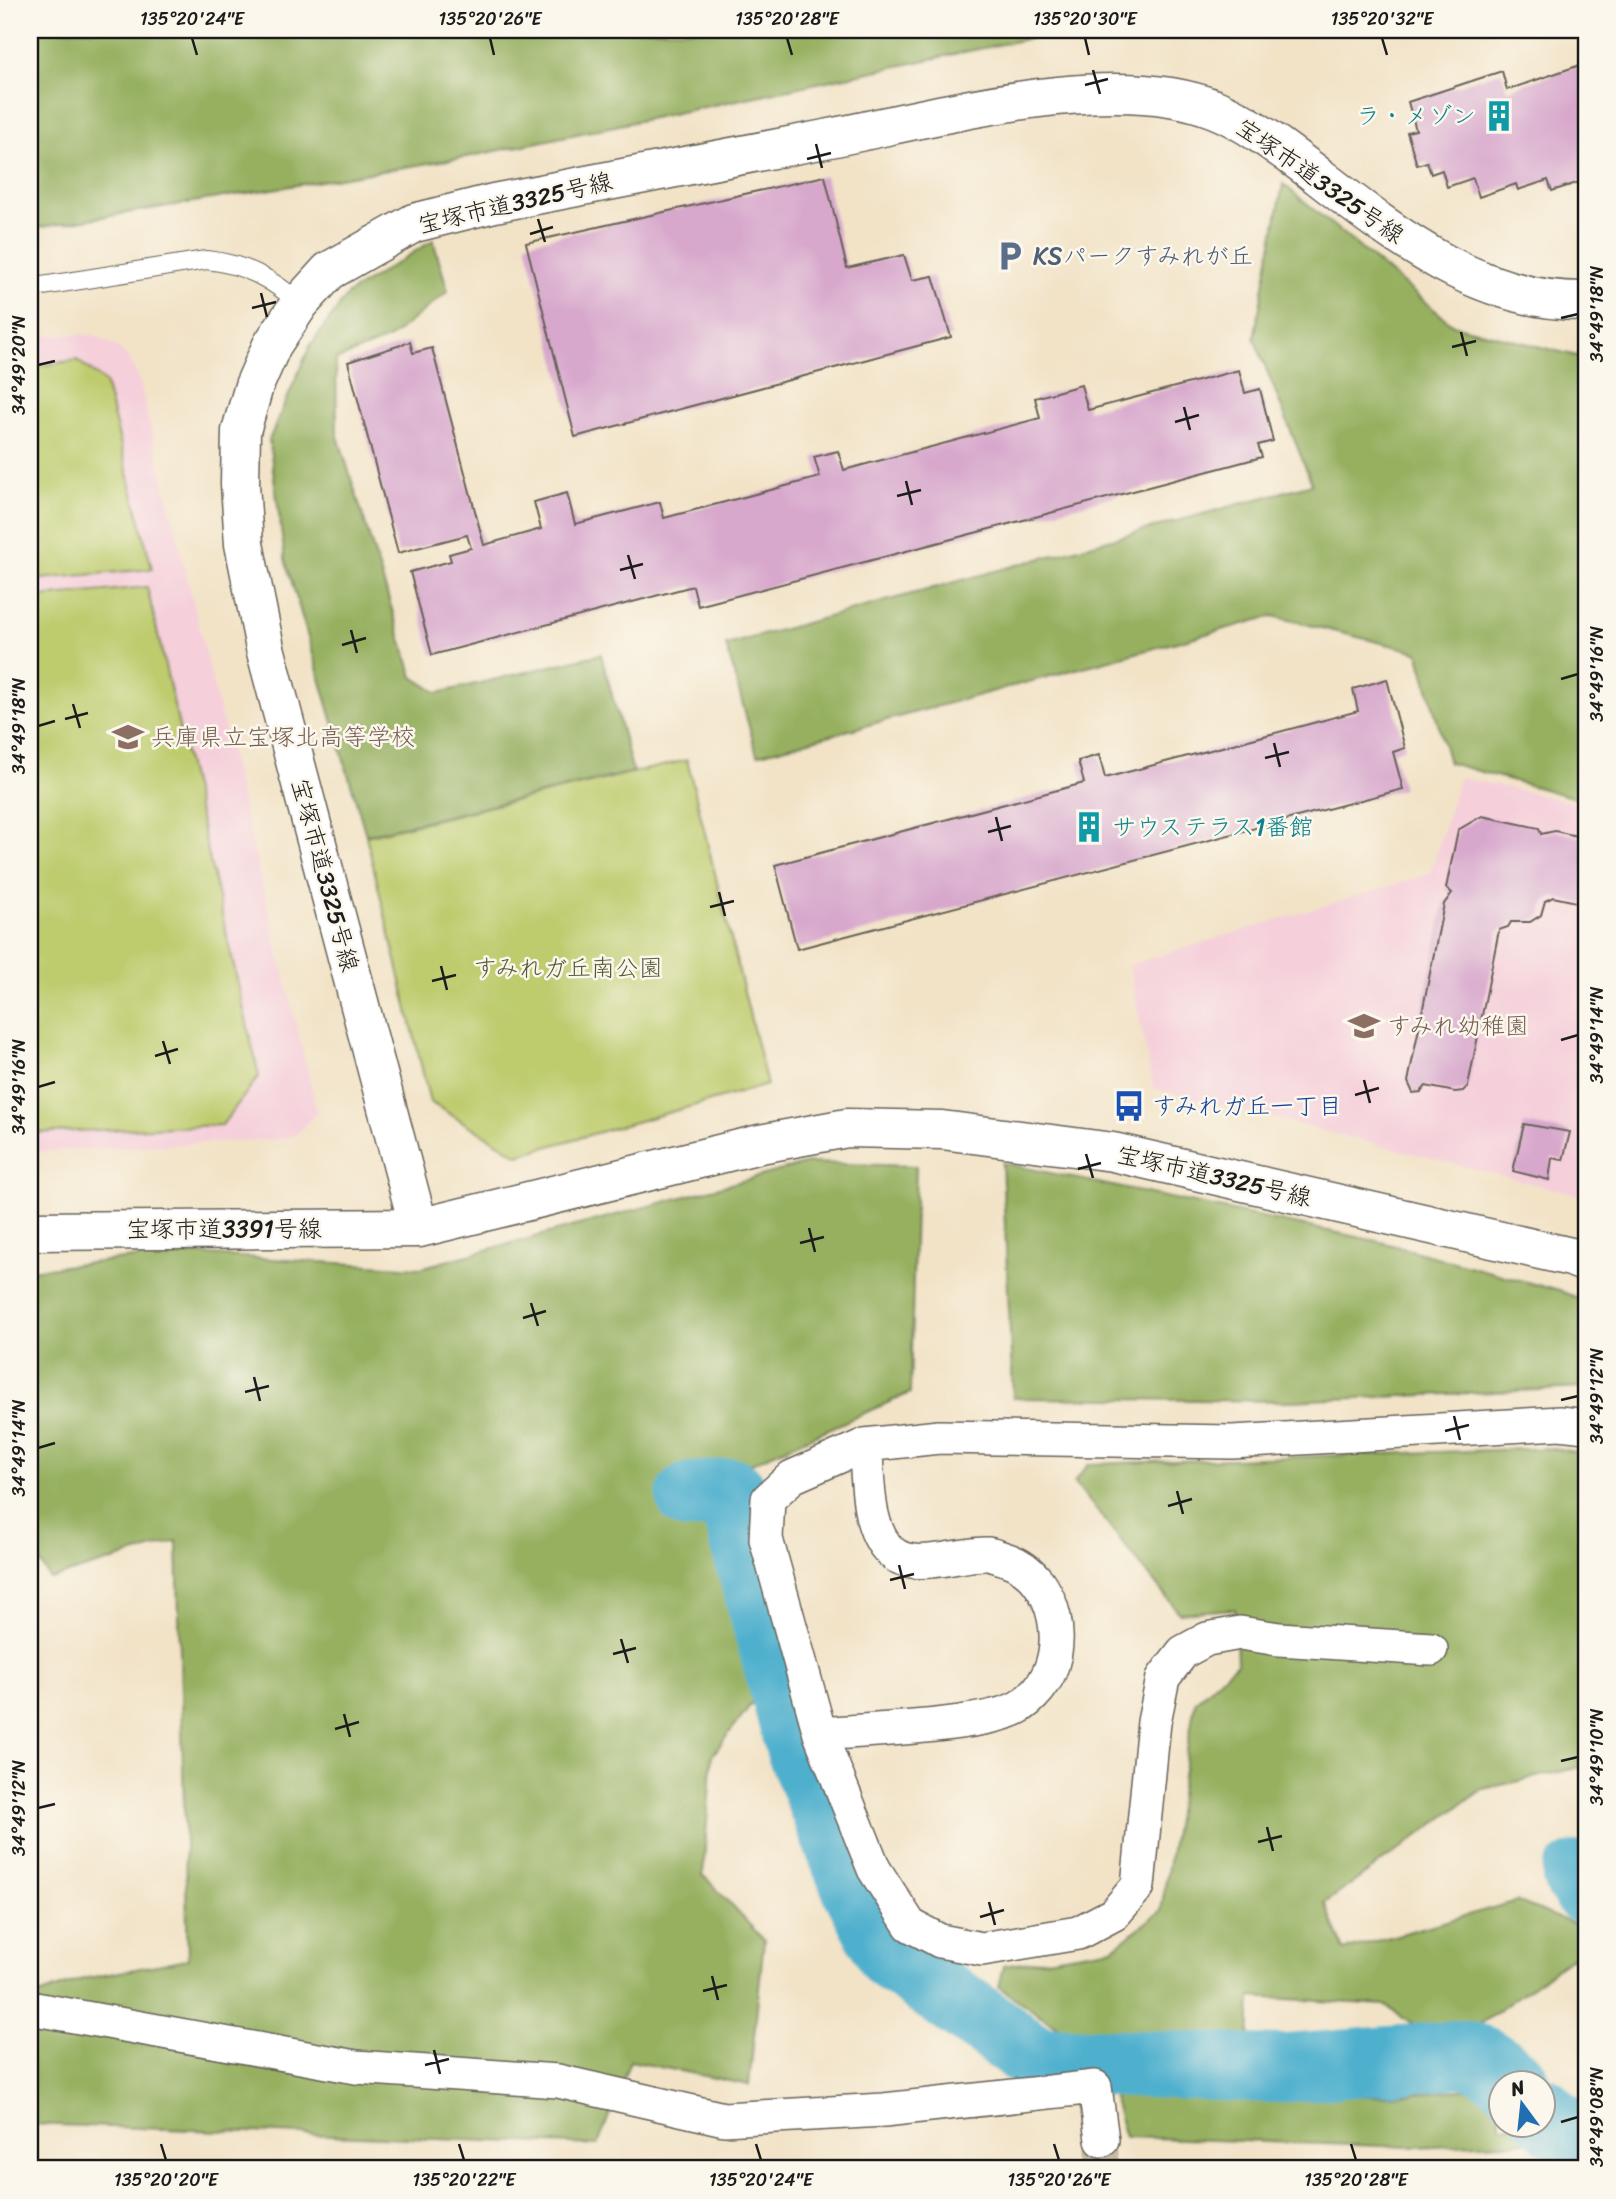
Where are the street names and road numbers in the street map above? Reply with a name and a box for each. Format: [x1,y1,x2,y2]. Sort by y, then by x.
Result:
street label: 宝塚市道3325号線 [1227,107,1413,255]
street label: 宝塚市道3325号線 [413,160,617,246]
street label: 宝塚市道3325号線 [279,774,371,976]
street label: 宝塚市道3325号線 [1112,1133,1316,1219]
street label: 宝塚市道3391号線 [126,1208,322,1250]

